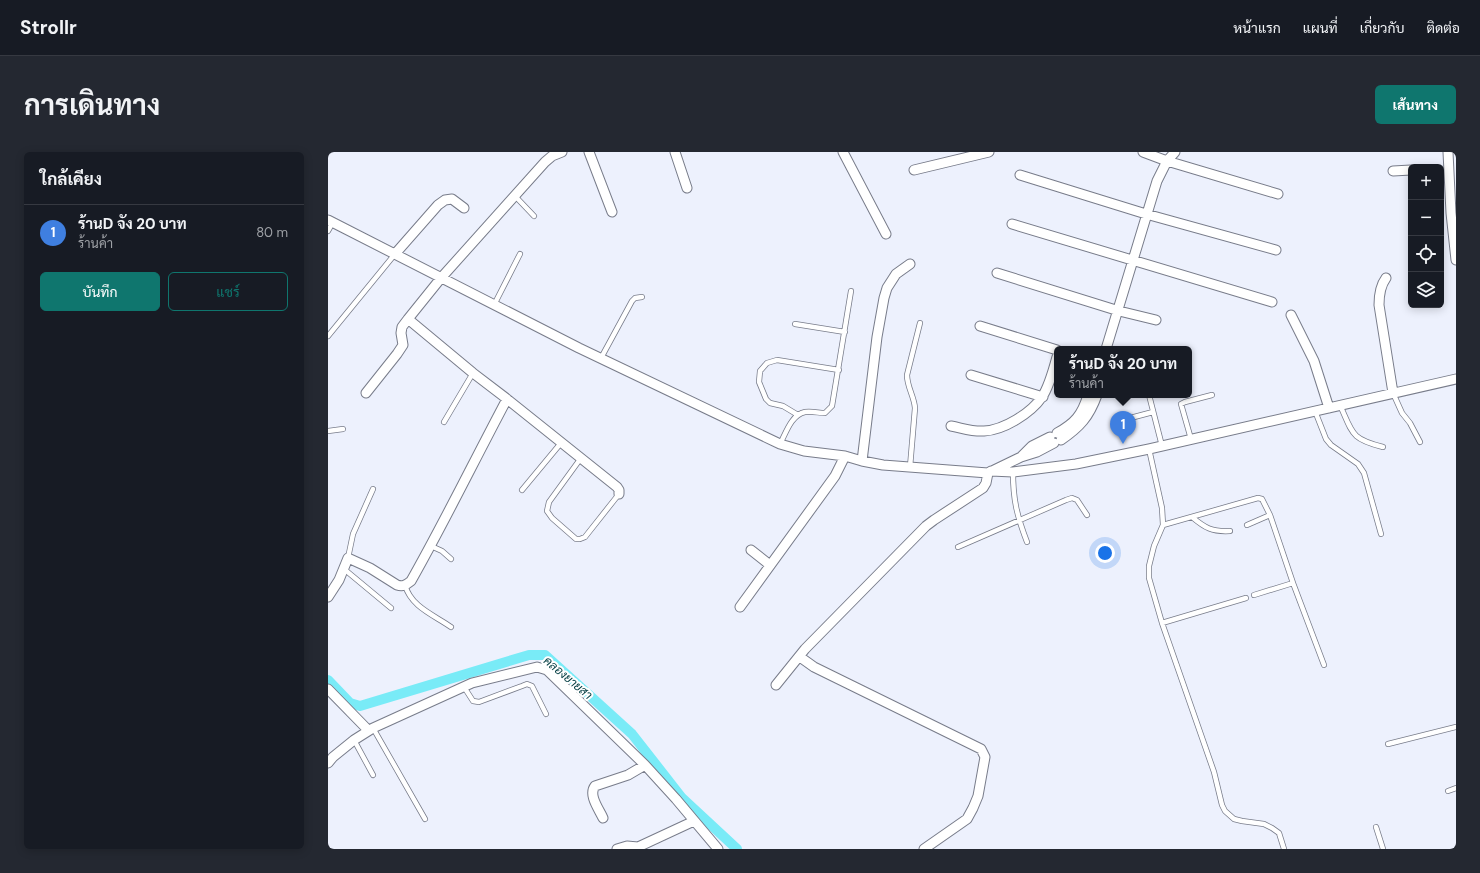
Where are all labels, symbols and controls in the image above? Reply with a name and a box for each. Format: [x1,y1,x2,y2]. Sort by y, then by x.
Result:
text: Strollr [20,15,77,40]
text: หน้าแรก [1233,19,1281,37]
text: แผนที่ [1303,19,1338,37]
text: เกี่ยวกับ [1360,19,1404,37]
text: ติดต่อ [1426,19,1460,37]
button: เส้นทาง [1375,85,1456,124]
text: การเดินทาง [24,87,160,124]
map controls [1408,164,1444,308]
button: + [1408,164,1444,200]
text: ใกล้เคียง [40,168,102,190]
button: − [1408,200,1444,236]
text: ร้านD จัง 20 บาท [78,214,187,234]
text: 1 [51,224,55,241]
text: 80 m [256,224,288,241]
text: ร้านค้า [78,235,113,252]
button: locate [1408,236,1444,272]
button: บันทึก [40,272,160,311]
button: แชร์ [168,272,288,311]
button: layers [1408,272,1444,308]
popup [1054,346,1192,398]
text: ร้านD จัง 20 บาท [1069,354,1177,374]
text: ร้านค้า [1069,375,1104,392]
pin: 1 [1110,411,1136,444]
your location [1095,543,1115,563]
water label: คลองยายสา [540,653,596,703]

